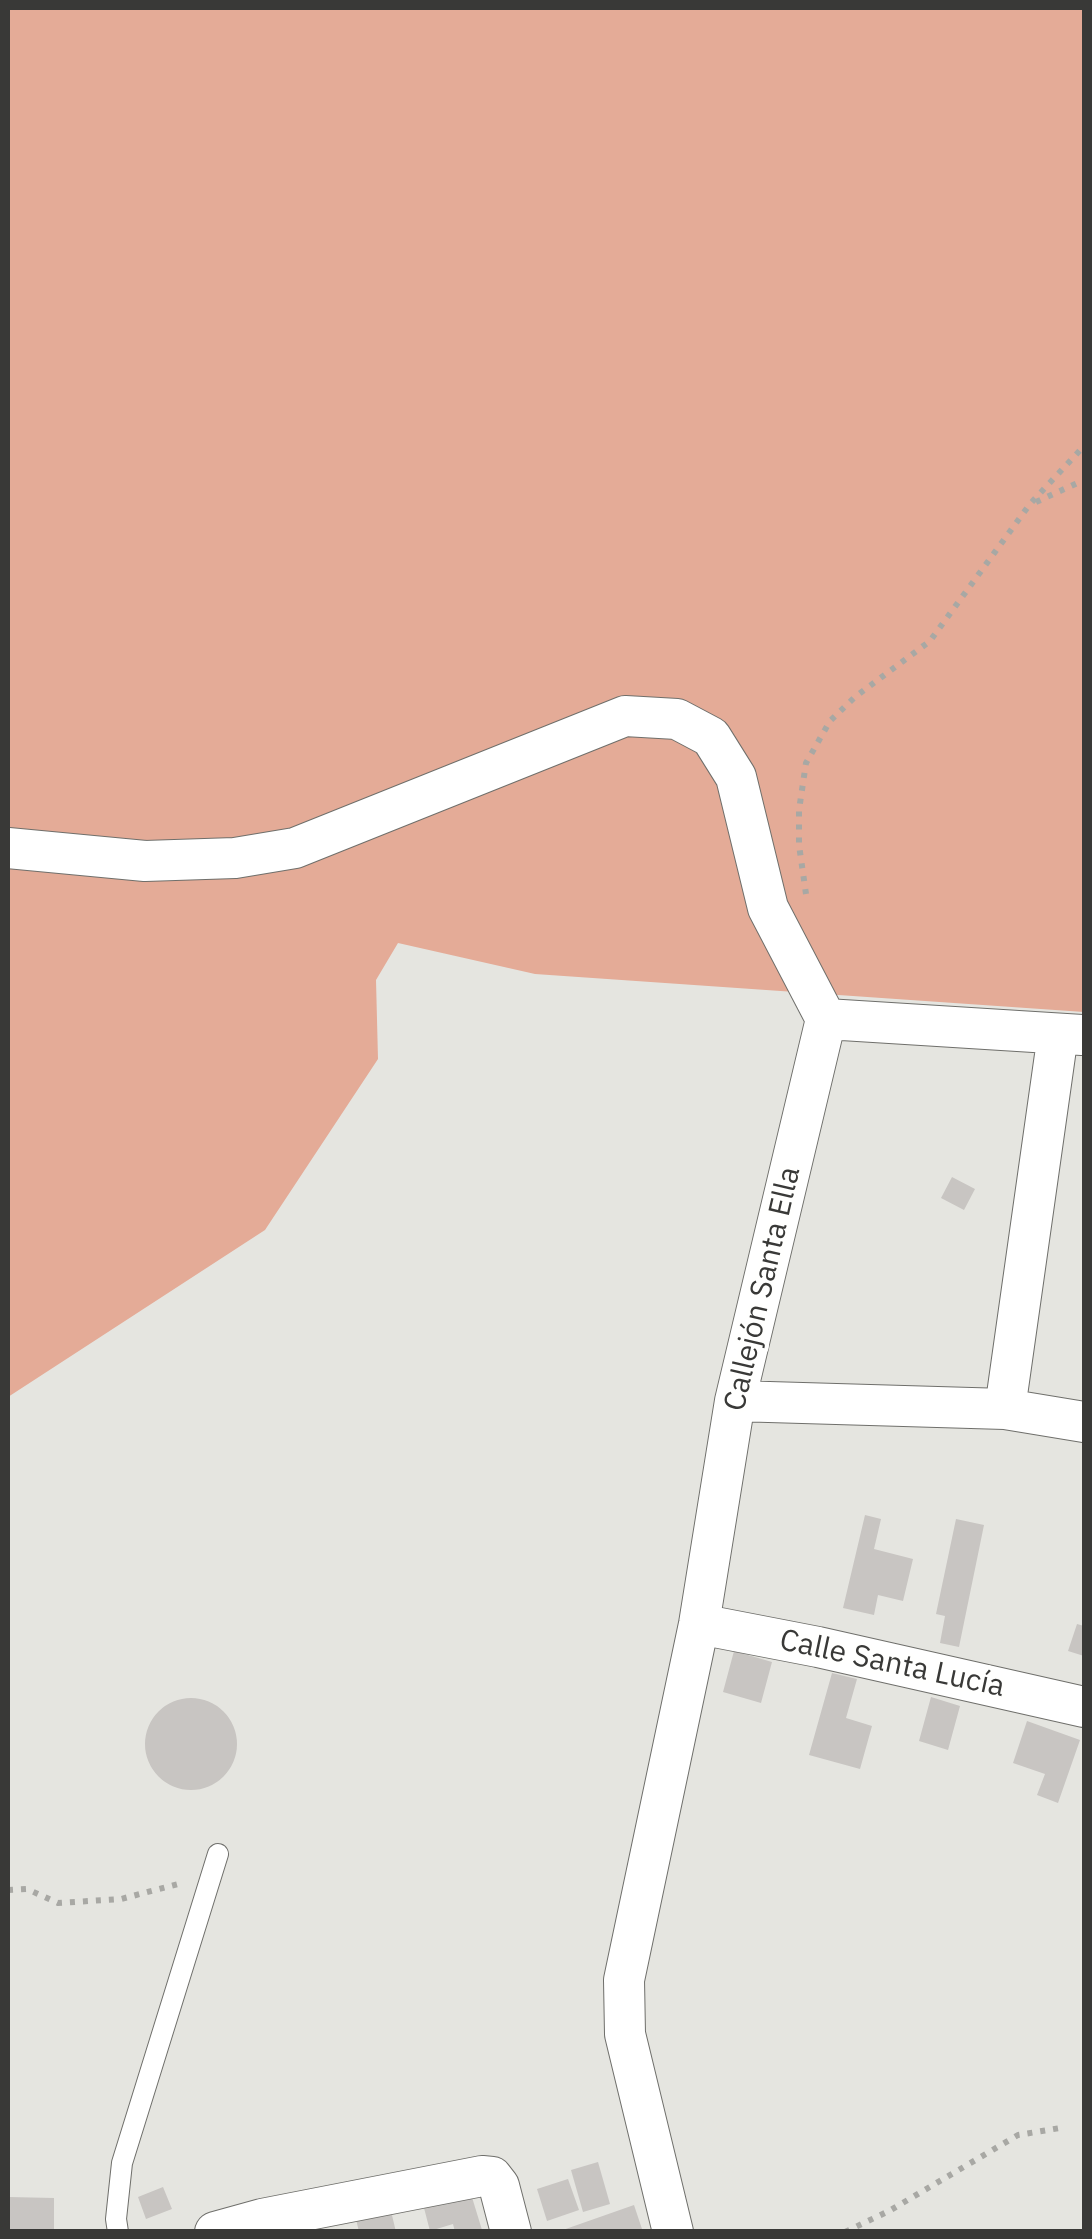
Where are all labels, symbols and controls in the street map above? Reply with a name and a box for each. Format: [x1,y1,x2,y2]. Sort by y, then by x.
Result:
street label: Callejón Santa Ella [717,1163,809,1415]
street label: Calle Santa Lucía [776,1623,1008,1705]

